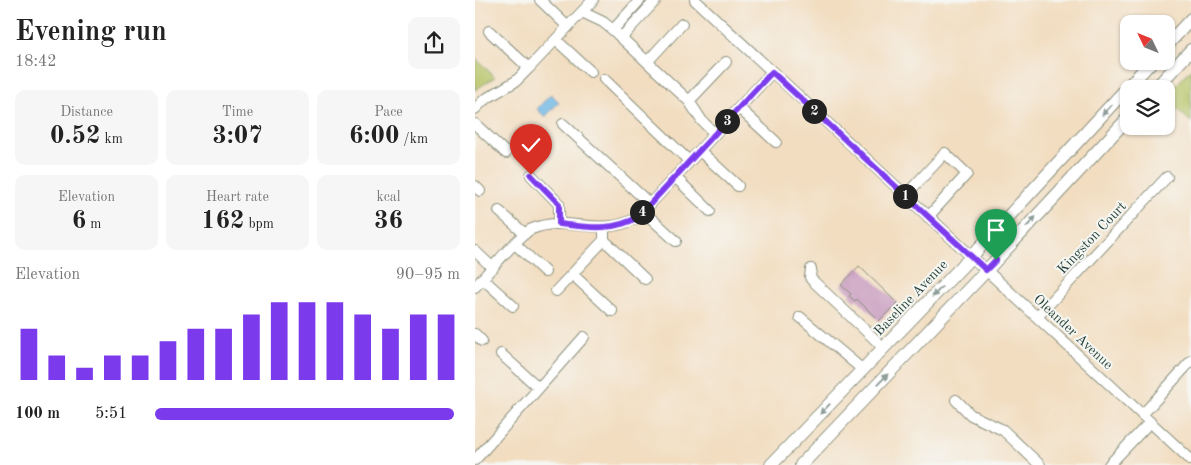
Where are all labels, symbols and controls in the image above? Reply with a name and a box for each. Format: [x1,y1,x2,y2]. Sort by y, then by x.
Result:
north arrow [1120,15,1175,70]
map controls [1120,15,1175,135]
button: share [408,17,460,69]
text: Evening run [15,19,167,47]
text: 18:42 [15,54,57,70]
button: layers [1120,80,1175,135]
pin: 2 [801,98,827,124]
one-way arrow [1101,103,1113,115]
text: 2 [810,104,819,118]
text: Distance [60,105,113,119]
text: Time [222,105,253,119]
text: Pace [374,105,403,119]
pin: 3 [715,108,739,134]
text: 3 [723,114,732,128]
text: 0.52 [50,124,101,149]
text: 3:07 [212,124,263,149]
text: 6:00 [349,124,399,149]
pin [510,124,552,175]
icon: check [517,131,545,159]
text: km [101,132,123,146]
text: /km [399,132,428,146]
pin: 1 [893,184,917,208]
text: 1 [901,189,910,203]
text: Elevation [58,190,115,204]
text: Heart rate [206,190,269,204]
text: kcal [376,190,401,204]
street label: Kingston Court [1055,199,1129,277]
pin: 4 [629,200,655,224]
text: 4 [638,205,647,219]
text: 6 [72,209,86,234]
text: 162 [201,209,245,234]
text: 36 [374,209,403,234]
pin [975,209,1017,260]
icon: arrive [982,216,1010,244]
one-way arrow [1025,216,1037,228]
text: m [86,217,101,231]
text: bpm [245,217,274,231]
street label: Baseline Avenue [872,258,950,338]
text: Elevation [15,267,80,283]
text: 90–95 m [396,267,460,283]
one-way arrow [931,286,943,298]
street label: Oleander Avenue [1031,292,1115,372]
one-way arrow [877,373,889,385]
one-way arrow [819,403,831,415]
text: 100 m [15,406,60,422]
text: 5:51 [95,406,127,422]

